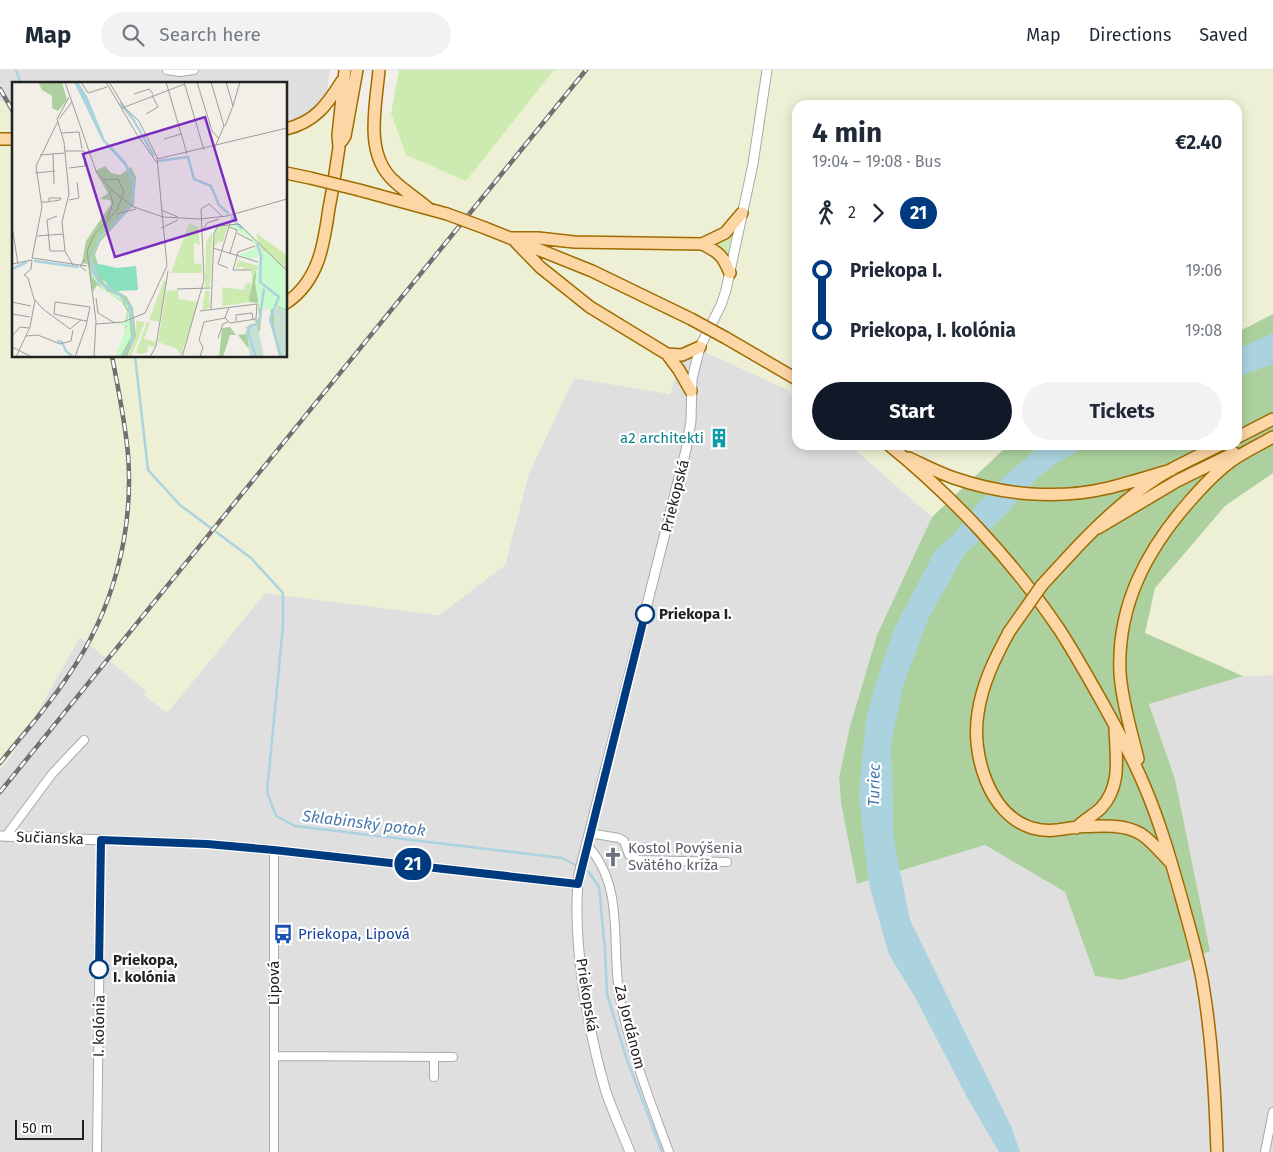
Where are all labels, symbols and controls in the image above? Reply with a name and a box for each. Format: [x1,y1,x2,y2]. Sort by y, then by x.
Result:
search box [101,12,451,57]
text: Map [25,21,71,49]
icon: search [119,21,147,49]
text: Search here [159,23,261,46]
text: Map [1026,24,1061,46]
text: Directions [1089,24,1171,46]
text: Saved [1199,24,1248,46]
inset map [12,82,288,358]
text: 4 min [812,116,882,149]
text: €2.40 [1175,131,1222,154]
text: 19:04 – 19:08 · Bus [812,152,941,171]
icon: walk [812,199,840,227]
icon: forward [864,199,892,227]
text: 21 [910,202,927,224]
text: 2 [848,203,856,222]
text: Priekopa I. [850,259,942,282]
text: 19:06 [1185,261,1222,280]
text: Priekopa, I. kolónia [850,319,1016,342]
text: 19:08 [1185,321,1222,340]
button: Start [812,382,1012,440]
button: Tickets [1022,382,1222,440]
building icon: a2 architekti [708,427,730,449]
place label: a2 architekti [620,429,704,447]
street label: Priekopská [657,458,693,534]
marker: Priekopa I. [635,604,655,624]
place label: Priekopa I. [659,605,732,623]
water label: Turiec [864,763,884,807]
water label: Sklabinský potok [300,806,427,840]
street label: Sučianska [16,828,84,848]
place label: Kostol Povýšenia Svätého kríža [628,839,743,874]
church icon: Kostol Povýšenia Svätého kríža [602,846,624,868]
line badge: 21 [390,848,436,880]
text: 21 [404,853,422,875]
bus stop icon: Priekopa, Lipová [272,923,294,945]
place label: Priekopa, Lipová [298,925,410,943]
place label: Priekopa, I. kolónia [113,951,178,986]
street label: Priekopská [572,957,602,1033]
marker: Priekopa, I. kolónia [89,959,109,979]
street label: Lipová [265,961,283,1005]
street label: Za Jordánom [611,983,649,1071]
street label: I. kolónia [89,995,109,1057]
scale bar [15,1117,84,1140]
text: 50 m [22,1120,53,1137]

